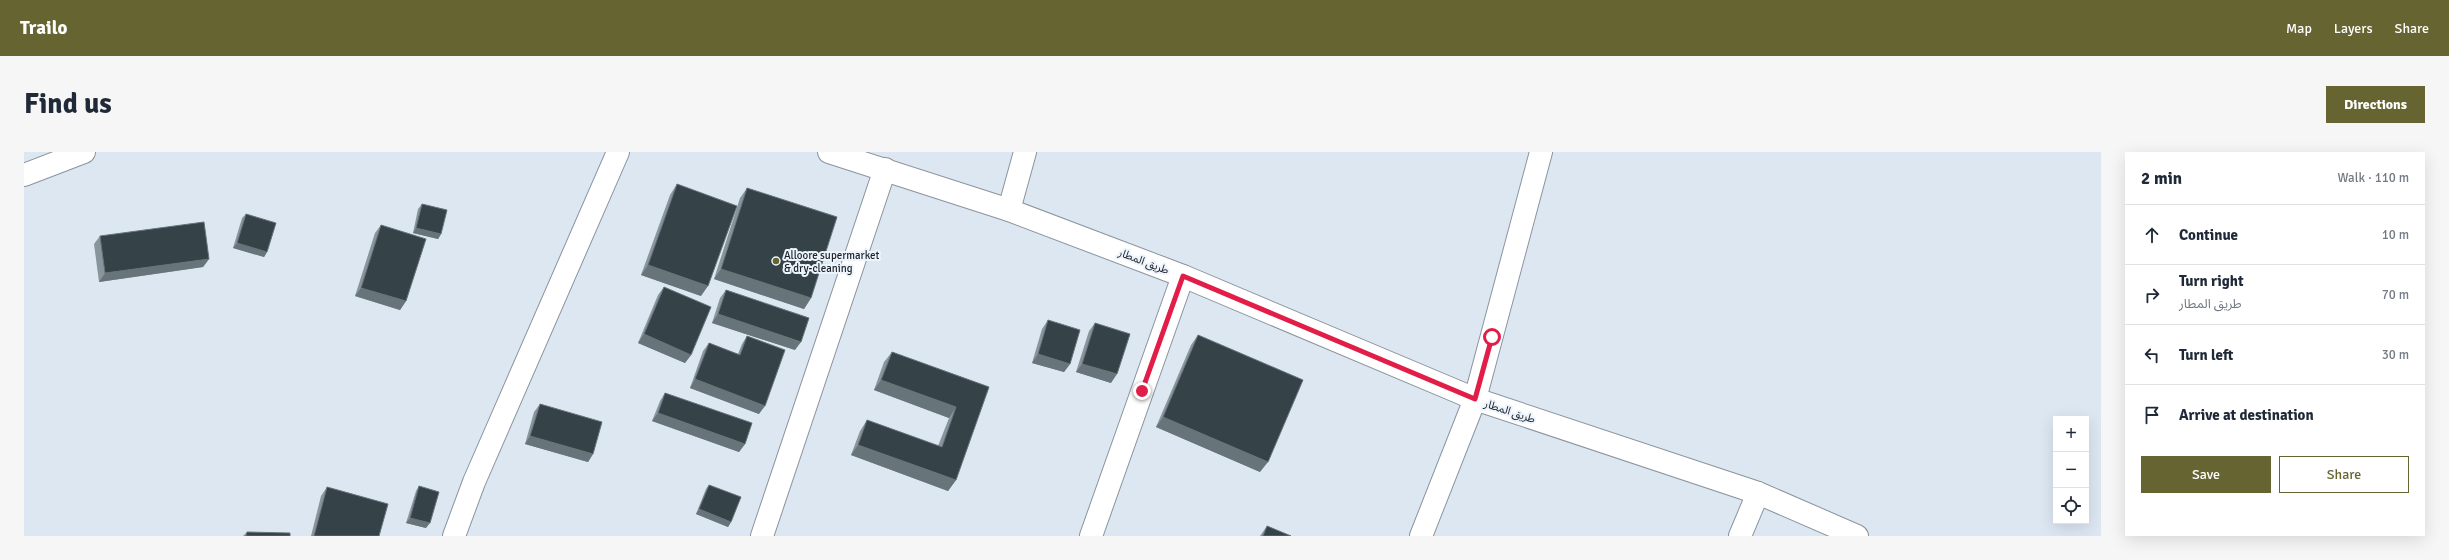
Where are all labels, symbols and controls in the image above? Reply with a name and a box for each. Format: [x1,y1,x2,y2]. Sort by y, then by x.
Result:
text: Trailo [20,16,67,40]
text: Map [2286,20,2312,37]
text: Layers [2334,20,2373,37]
text: Share [2395,20,2429,37]
button: Directions [2326,86,2425,123]
text: Find us [24,87,112,121]
text: 2 min [2141,168,2182,189]
text: Walk · 110 m [2338,170,2409,186]
icon: ahead [2141,224,2163,246]
text: Continue [2179,226,2238,244]
text: 10 m [2382,227,2409,243]
street label: طريق المطار [1116,246,1171,277]
place label: Alloore supermarket & dry-cleaning [784,249,879,275]
marker: Alloore supermarket & dry-cleaning [771,256,781,266]
text: Turn right [2179,272,2244,290]
icon: right [2141,284,2163,306]
text: 70 m [2382,287,2409,303]
text: طريق المطار [2179,296,2242,312]
route start [1483,328,1501,346]
icon: left [2141,344,2163,366]
text: Turn left [2179,346,2233,364]
text: 30 m [2382,347,2409,363]
route end [1133,382,1151,400]
street label: طريق المطار [1482,397,1537,426]
icon: arrive [2141,404,2163,426]
text: Arrive at destination [2179,406,2314,424]
map controls [2053,416,2089,524]
button: + [2053,416,2089,452]
button: − [2053,452,2089,488]
button: Save [2141,456,2271,493]
button: Share [2279,456,2409,493]
button: locate [2053,488,2089,524]

